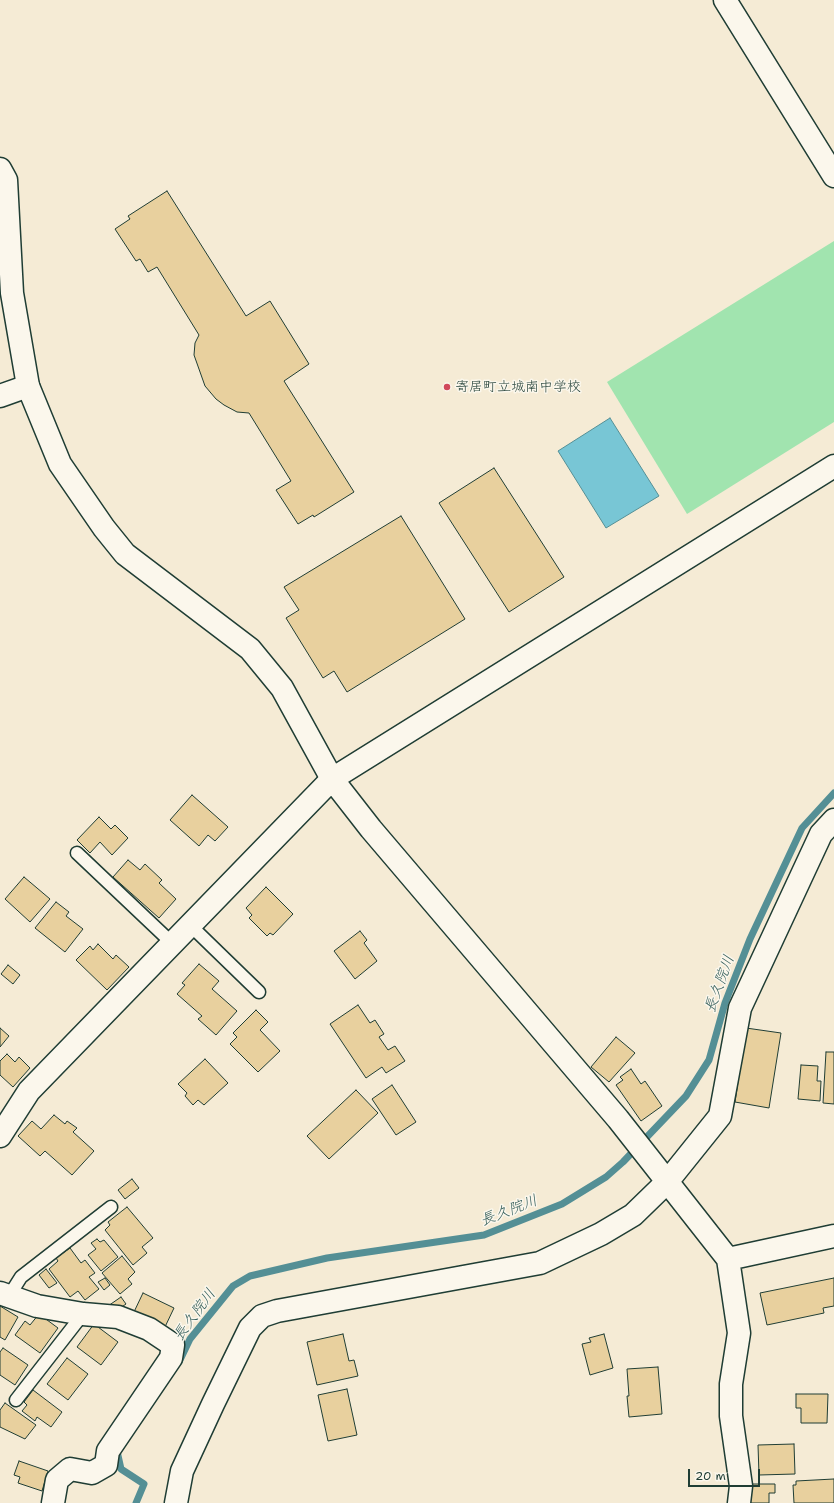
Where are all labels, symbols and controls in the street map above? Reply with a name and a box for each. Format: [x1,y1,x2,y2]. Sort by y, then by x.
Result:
place label: 寄居町立城南中学校 [455,379,581,395]
marker: 寄居町立城南中学校 [442,382,452,392]
water label: 長久院川 [701,953,739,1015]
water label: 長久院川 [478,1192,540,1230]
water label: 長久院川 [170,1285,220,1345]
scale bar [690,1461,762,1487]
text: 20 m [695,1468,726,1484]

